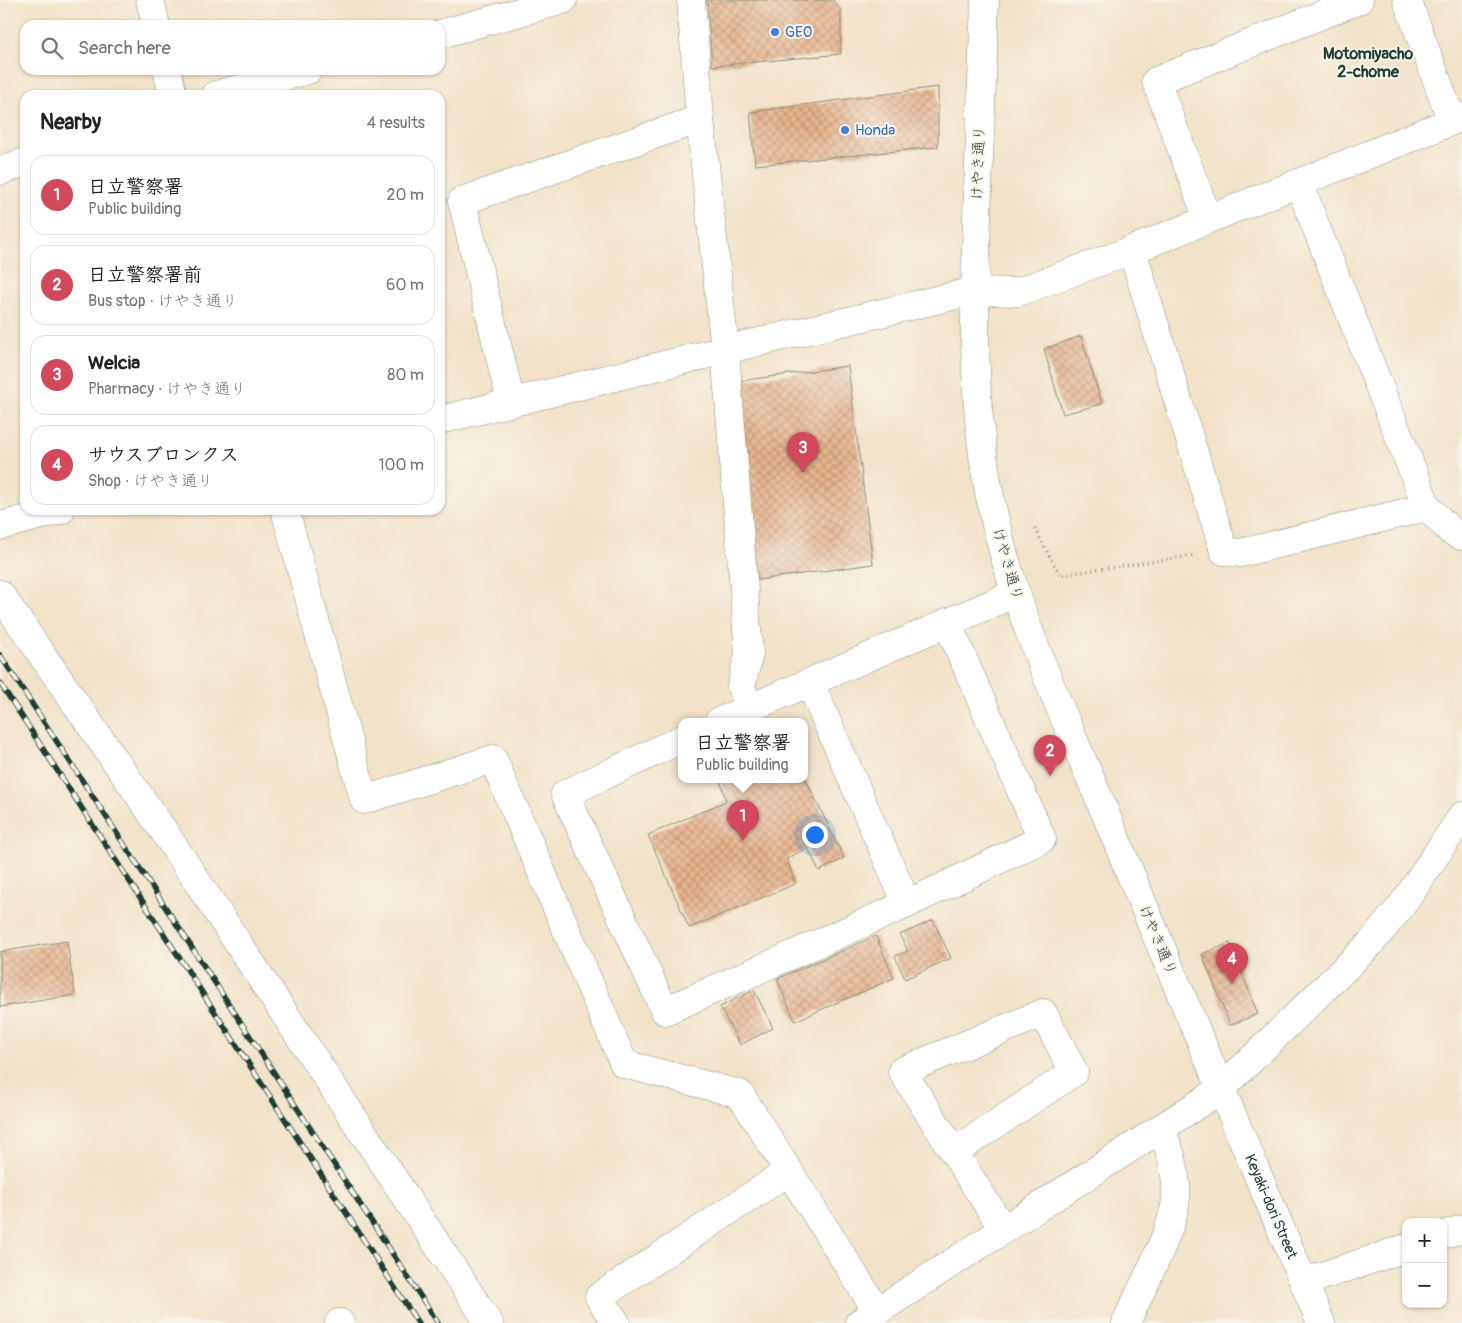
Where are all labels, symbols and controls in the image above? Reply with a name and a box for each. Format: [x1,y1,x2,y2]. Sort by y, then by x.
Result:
search box [20,20,445,75]
place label: GEO [785,23,812,42]
marker: GEO [769,26,781,38]
icon: search [38,34,66,62]
text: Search here [78,36,171,60]
district label: Motomiyacho 2-chome [1323,44,1414,82]
text: Nearby [40,109,101,136]
text: 4 results [367,113,425,133]
place label: Honda [855,121,895,140]
marker: Honda [839,124,851,136]
street label: けやき通り [968,125,989,201]
text: 日立警察署 [88,175,183,199]
text: 1 [54,185,60,205]
text: 20 m [386,185,424,205]
text: Public building [88,199,181,219]
text: 日立警察署前 [88,263,202,287]
text: 2 [53,275,61,295]
text: 60 m [386,275,424,295]
text: Bus stop · けやき通り [88,291,238,311]
text: Welcia [88,351,140,375]
text: 3 [53,365,61,385]
text: 80 m [387,365,424,385]
text: Pharmacy · けやき通り [88,379,246,399]
pin: 3 [787,432,819,473]
text: サウスブロンクス [88,443,239,467]
text: 4 [52,455,62,475]
text: 100 m [378,455,424,475]
text: Shop · けやき通り [88,471,213,491]
street label: けやき通り [988,525,1027,603]
popup [678,718,808,783]
text: 日立警察署 [695,731,791,755]
pin: 2 [1034,735,1066,776]
text: Public building [695,755,789,775]
pin: 1 [727,800,759,841]
your location [802,822,828,848]
street label: けやき通り [1134,902,1181,978]
pin: 4 [1216,943,1248,984]
street label: Keyaki-dori Street [1240,1151,1302,1263]
map controls [1402,1218,1447,1308]
button: + [1402,1218,1447,1263]
button: − [1402,1263,1447,1308]

